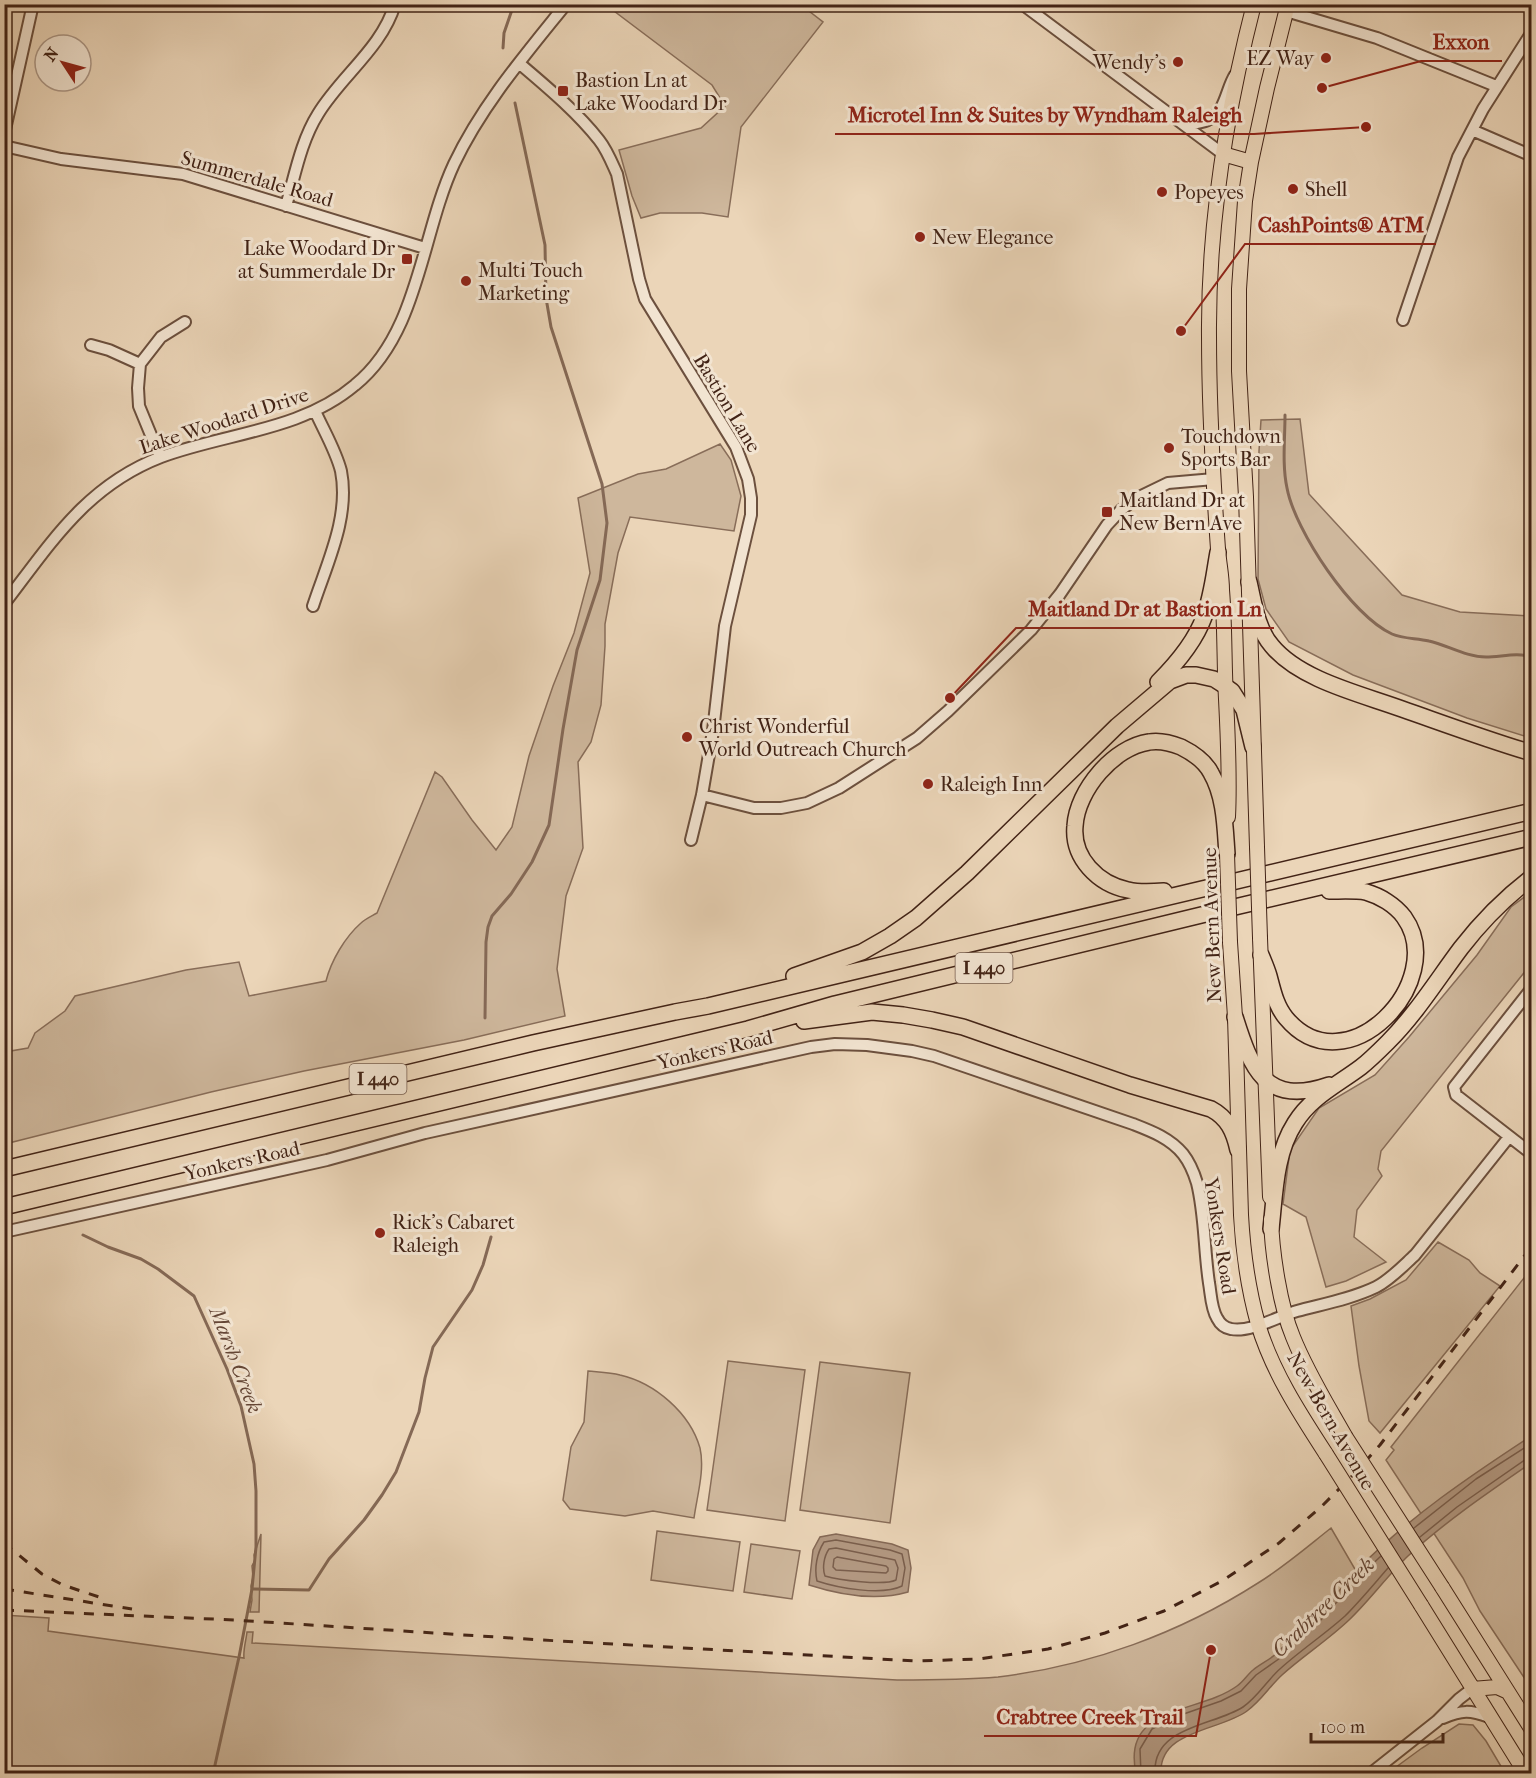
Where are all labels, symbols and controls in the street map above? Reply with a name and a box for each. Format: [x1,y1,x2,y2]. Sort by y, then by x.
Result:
callout: Exxon [1421,22,1502,61]
text: Exxon [1432,30,1490,54]
north arrow [33,33,93,93]
text: N [40,43,63,65]
place label: EZ Way [1246,47,1315,70]
place label: Wendy's [1092,51,1166,74]
marker: EZ Way [1319,51,1333,65]
marker: Wendy's [1171,55,1185,69]
place label: Bastion Ln at Lake Woodard Dr [575,69,727,115]
marker: Bastion Ln at Lake Woodard Dr [556,84,570,98]
callout: Microtel Inn & Suites by Wyndham Raleigh [835,95,1254,134]
text: Microtel Inn & Suites by Wyndham Raleigh [847,103,1242,127]
street label: Summerdale Road [178,146,337,212]
place label: Shell [1305,178,1348,201]
place label: Popeyes [1174,181,1244,204]
marker: Shell [1286,182,1300,196]
marker: Popeyes [1155,185,1169,199]
callout: CashPoints® ATM [1245,205,1436,244]
text: CashPoints® ATM [1258,213,1424,237]
place label: New Elegance [932,226,1053,249]
marker: New Elegance [913,230,927,244]
place label: Lake Woodard Dr at Summerdale Dr [238,237,395,283]
marker: Lake Woodard Dr at Summerdale Dr [400,252,414,266]
place label: Multi Touch Marketing [478,259,584,305]
marker: Multi Touch Marketing [459,274,473,288]
street label: Bastion Lane [689,349,766,457]
street label: Lake Woodard Drive [136,383,312,459]
place label: Touchdown Sports Bar [1181,425,1281,471]
marker: Touchdown Sports Bar [1162,441,1176,455]
place label: Maitland Dr at New Bern Ave [1119,489,1245,535]
marker: Maitland Dr at New Bern Ave [1100,505,1114,519]
callout: Maitland Dr at Bastion Ln [1016,589,1274,628]
text: Maitland Dr at Bastion Ln [1027,597,1263,621]
place label: Christ Wonderful World Outreach Church [698,715,907,761]
marker: Christ Wonderful World Outreach Church [680,730,694,744]
place label: Raleigh Inn [940,773,1043,796]
marker: Raleigh Inn [921,777,935,791]
street label: New Bern Avenue [1198,847,1226,1003]
road number: I 440 [956,953,1012,983]
street label: Yonkers Road [654,1025,776,1075]
road number: I 440 [350,1064,406,1094]
street label: Yonkers Road [181,1136,303,1186]
street label: Yonkers Road [1199,1175,1241,1297]
place label: Rick’s Cabaret Raleigh [392,1211,515,1257]
marker: Rick’s Cabaret Raleigh [373,1226,387,1240]
water label: Marsh Creek [204,1301,267,1417]
street label: New Bern Avenue [1282,1348,1380,1494]
water label: Crabtree Creek [1267,1552,1379,1662]
callout: Crabtree Creek Trail [984,1697,1196,1736]
text: Crabtree Creek Trail [996,1705,1184,1729]
scale bar [1311,1706,1443,1744]
text: 100 m [1320,1717,1365,1738]

